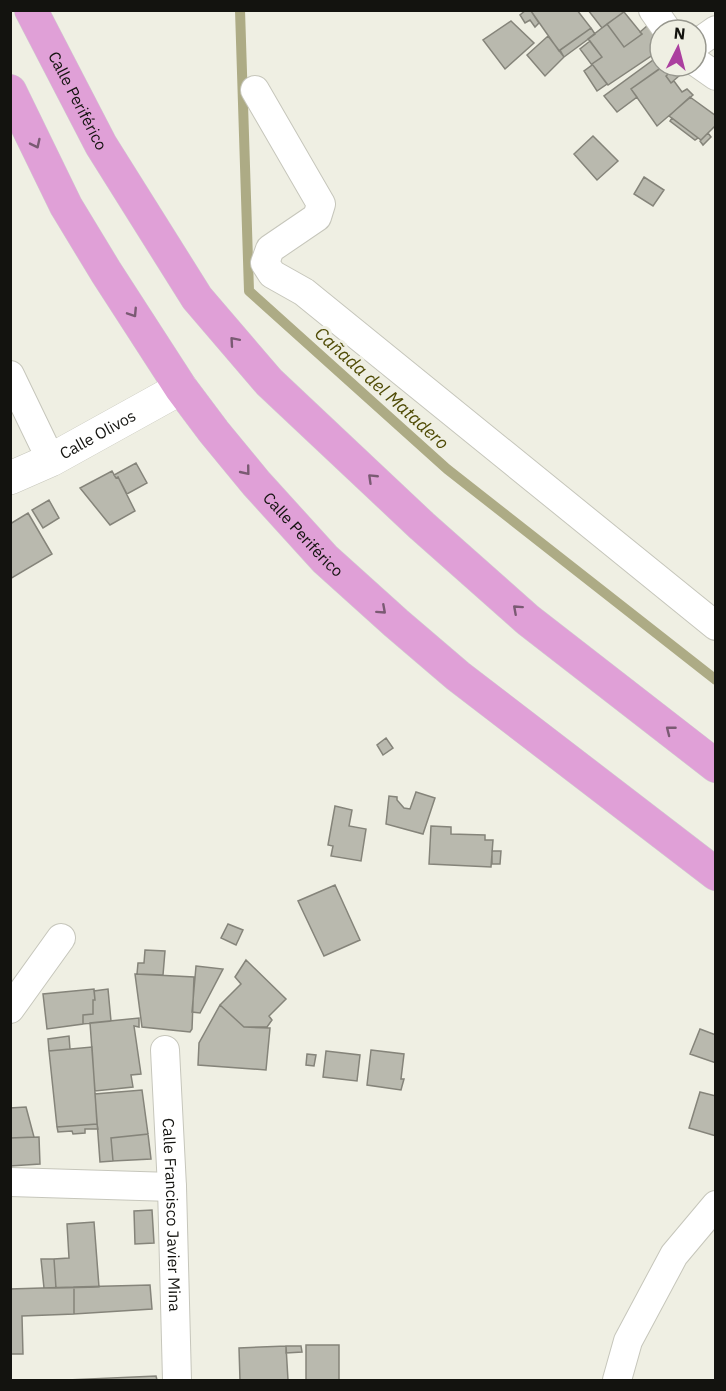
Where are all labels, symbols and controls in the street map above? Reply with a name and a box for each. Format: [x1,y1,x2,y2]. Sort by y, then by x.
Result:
north arrow [648,18,708,78]
text: N [673,23,686,44]
street label: Calle Periférico [44,48,112,153]
one-way arrow [29,137,41,148]
one-way arrow [125,307,137,317]
water label: Cañada del Matadero [310,322,454,454]
one-way arrow [230,337,241,348]
street label: Calle Olivos [56,405,139,463]
one-way arrow [238,464,249,475]
one-way arrow [369,474,379,485]
street label: Calle Periférico [259,488,348,581]
one-way arrow [375,603,386,614]
one-way arrow [513,605,523,616]
one-way arrow [665,727,676,738]
street label: Calle Francisco Javier Mina [158,1117,185,1312]

